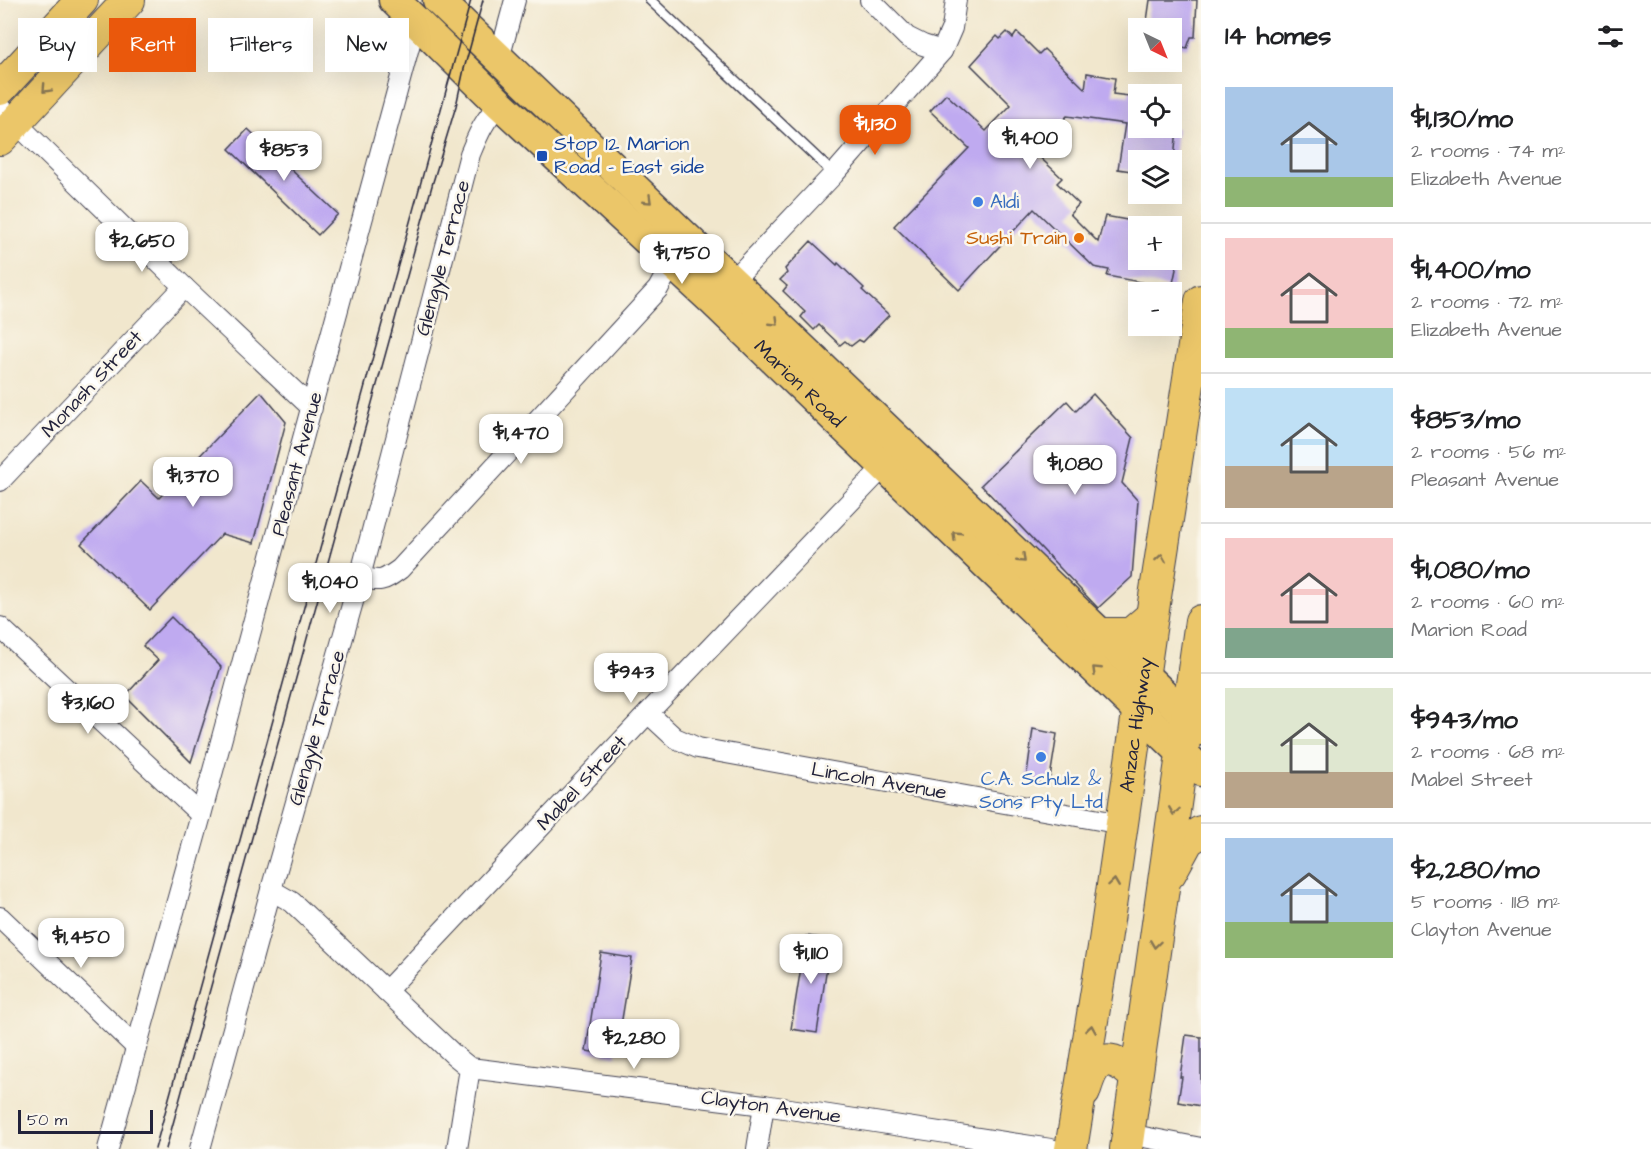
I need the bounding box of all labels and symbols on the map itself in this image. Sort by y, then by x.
north arrow [1128,18,1182,72]
one-way arrow [43,82,54,93]
pin: $1,130 [826,105,924,156]
pin: $1,400 [981,119,1079,170]
place label: Stop 12 Marion Road - East side [554,130,705,181]
pin: $853 [248,131,320,182]
marker: Stop 12 Marion Road - East side [535,149,549,163]
street label: Glengyle Terrace [409,177,478,339]
place label: Aldi [990,188,1019,216]
one-way arrow [642,193,652,204]
marker: Aldi [971,195,985,209]
pin: $2,650 [93,222,191,273]
place label: Sushi Train [966,224,1067,252]
marker: Sushi Train [1072,231,1086,245]
pin: $1,750 [633,234,731,285]
one-way arrow [768,314,779,325]
street label: Monash Street [35,324,149,444]
street label: Marion Road [747,333,850,434]
street label: Pleasant Avenue [264,389,330,539]
pin: $1,470 [472,414,570,465]
pin: $1,080 [1026,445,1124,496]
pin: $1,370 [144,457,242,508]
one-way arrow [952,531,962,542]
one-way arrow [1015,551,1026,562]
one-way arrow [1154,553,1167,563]
pin: $1,040 [281,563,379,614]
street label: Glengyle Terrace [281,647,354,809]
pin: $943 [595,653,667,704]
street label: Anzac Highway [1113,656,1161,794]
one-way arrow [1093,667,1104,678]
pin: $3,160 [39,684,137,735]
street label: Mabel Street [530,729,634,837]
marker: C.A. Schulz & Sons Pty Ltd [1034,750,1048,764]
street label: Lincoln Avenue [809,755,949,807]
place label: C.A. Schulz & Sons Pty Ltd [979,765,1103,817]
one-way arrow [1168,807,1180,816]
one-way arrow [1107,878,1119,887]
pin: $1,450 [32,918,130,969]
pin: $1,110 [762,934,860,985]
one-way arrow [1149,940,1161,949]
pin: $2,280 [585,1019,683,1070]
one-way arrow [1085,1025,1097,1034]
street label: Clayton Avenue [699,1083,843,1132]
scale bar [18,1107,153,1134]

